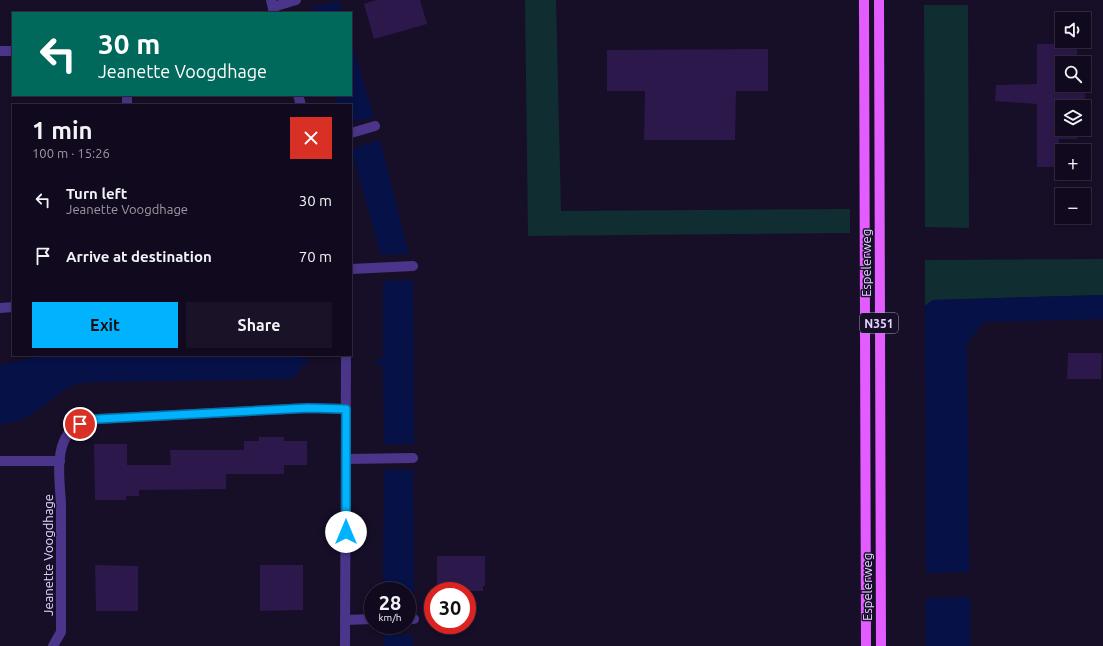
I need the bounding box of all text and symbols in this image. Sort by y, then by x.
map controls [1055,12,1091,224]
button: sound [1055,12,1091,48]
icon: left [32,28,84,80]
text: 30 m [98,28,160,59]
button: search [1055,56,1091,92]
text: Jeanette Voogdhage [98,61,267,81]
button: layers [1055,100,1091,136]
text: 1 min [32,117,93,144]
button: close [290,117,332,159]
button: + [1055,144,1091,180]
text: 100 m · 15:26 [32,146,110,160]
text: Turn left [66,185,127,202]
button: − [1055,188,1091,224]
icon: left [32,189,54,211]
text: 30 m [299,192,332,209]
text: Jeanette Voogdhage [66,202,188,216]
street label: Espelerweg [859,229,873,297]
icon: arrive [32,245,54,267]
text: Arrive at destination [66,248,212,265]
text: 70 m [299,248,332,265]
button: Exit [32,302,178,348]
button: Share [186,302,332,348]
road number: N351 [860,313,898,333]
pin [63,407,97,441]
icon: arrive [69,413,91,435]
street label: Jeanette Voogdhage [41,494,55,616]
position arrow [325,511,367,553]
street label: Espelerweg [860,553,874,621]
speed limit sign: 30 [424,582,476,634]
text: 28 [379,591,401,614]
text: km/h [378,612,402,623]

